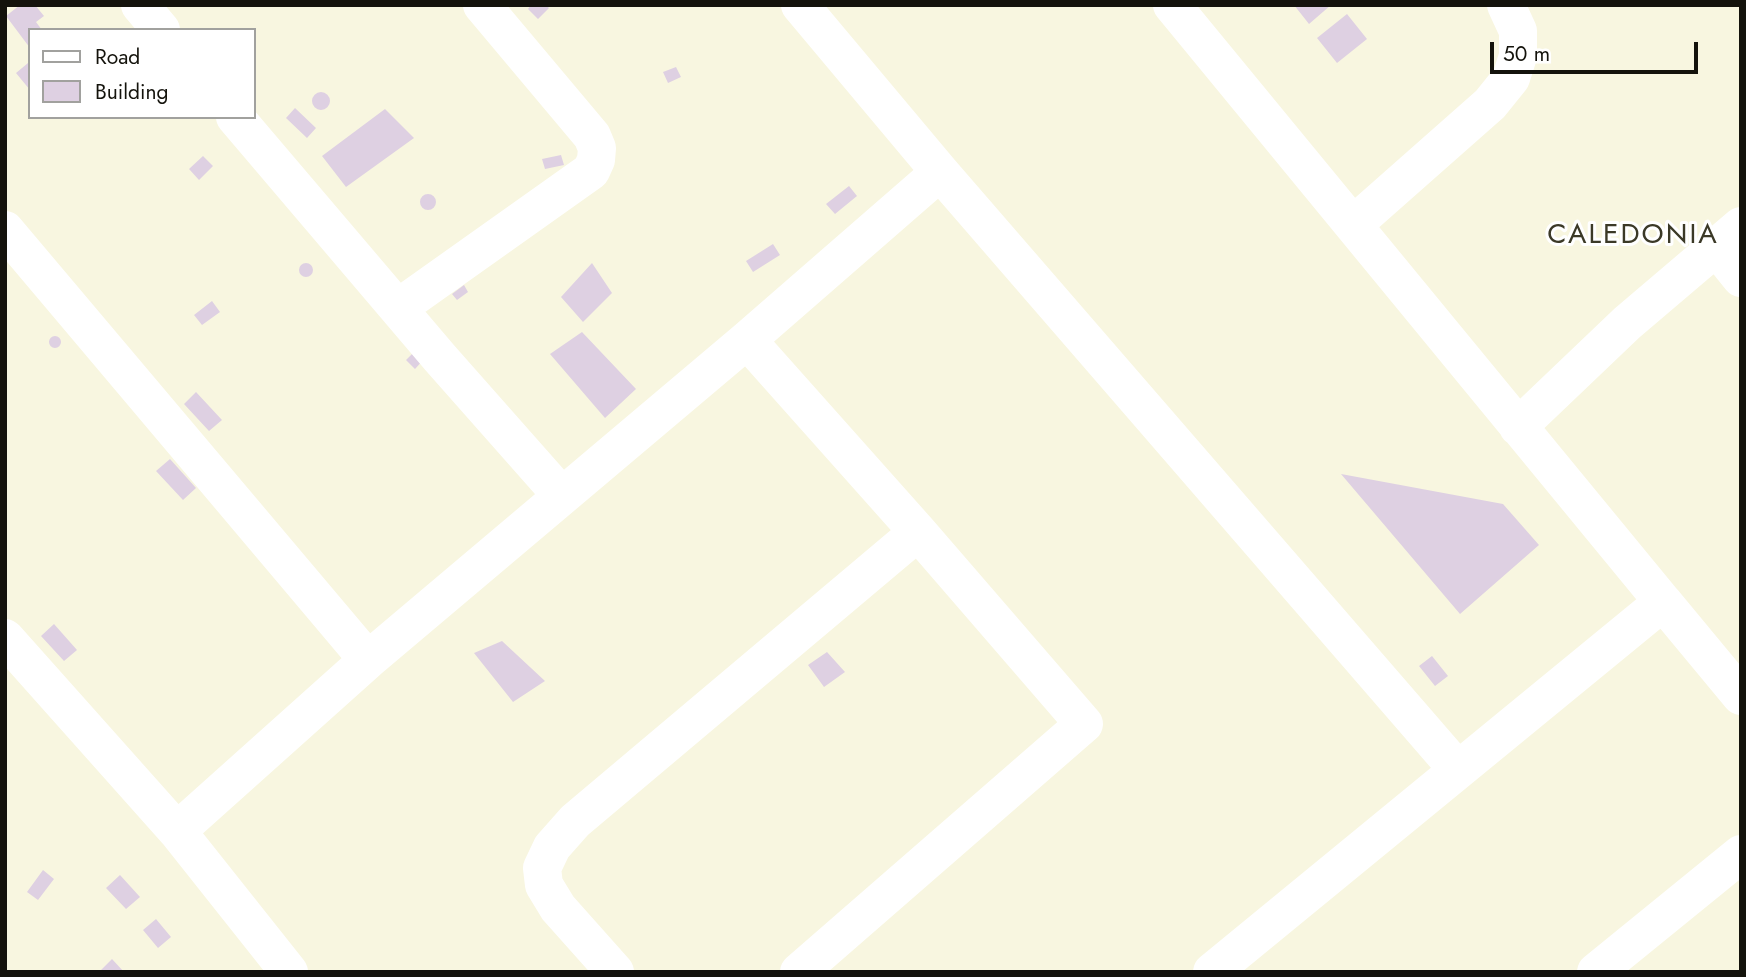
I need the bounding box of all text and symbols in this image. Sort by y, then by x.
legend [28,28,256,119]
scale bar [1494,28,1702,72]
text: 50 m [1503,39,1550,69]
text: Road [95,42,140,72]
text: Building [95,77,168,107]
district label: CALEDONIA [1548,219,1718,253]

